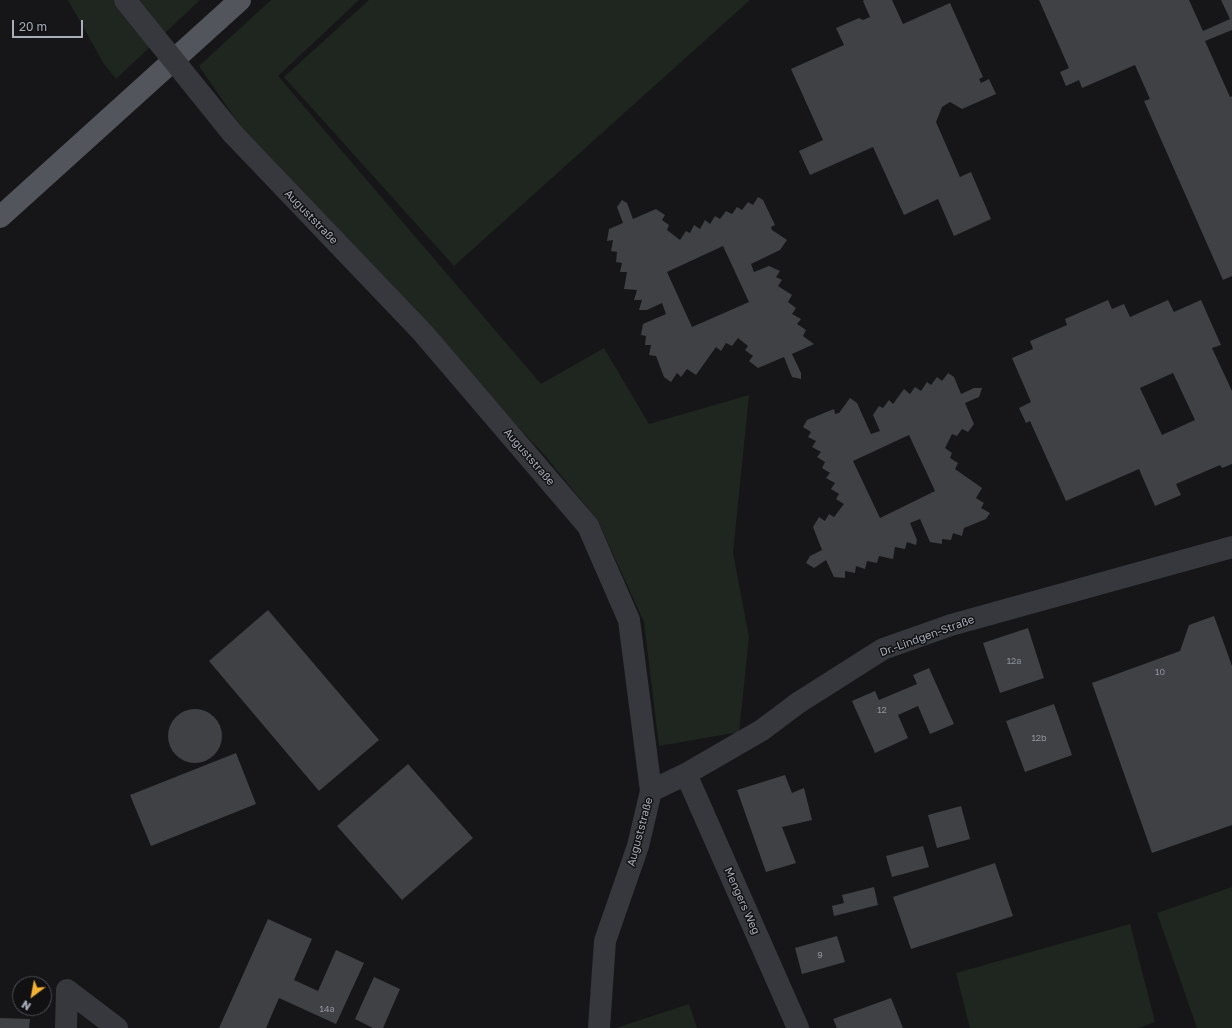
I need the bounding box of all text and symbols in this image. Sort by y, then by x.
scale bar [14,12,85,38]
text: 20 m [19,19,47,34]
street label: Auguststraße [282,187,340,247]
street label: Auguststraße [501,426,557,488]
street label: Dr.-Lindgen-Straße [878,613,976,659]
house number: 12a [1007,656,1021,666]
house number: 10 [1155,667,1165,677]
house number: 12 [877,705,887,715]
house number: 12b [1031,733,1047,743]
street label: Auguststraße [624,796,656,868]
street label: Mengers Weg [721,865,763,937]
house number: 9 [817,950,823,960]
north arrow [12,976,52,1016]
text: N [19,998,33,1013]
house number: 14a [320,1004,334,1014]

